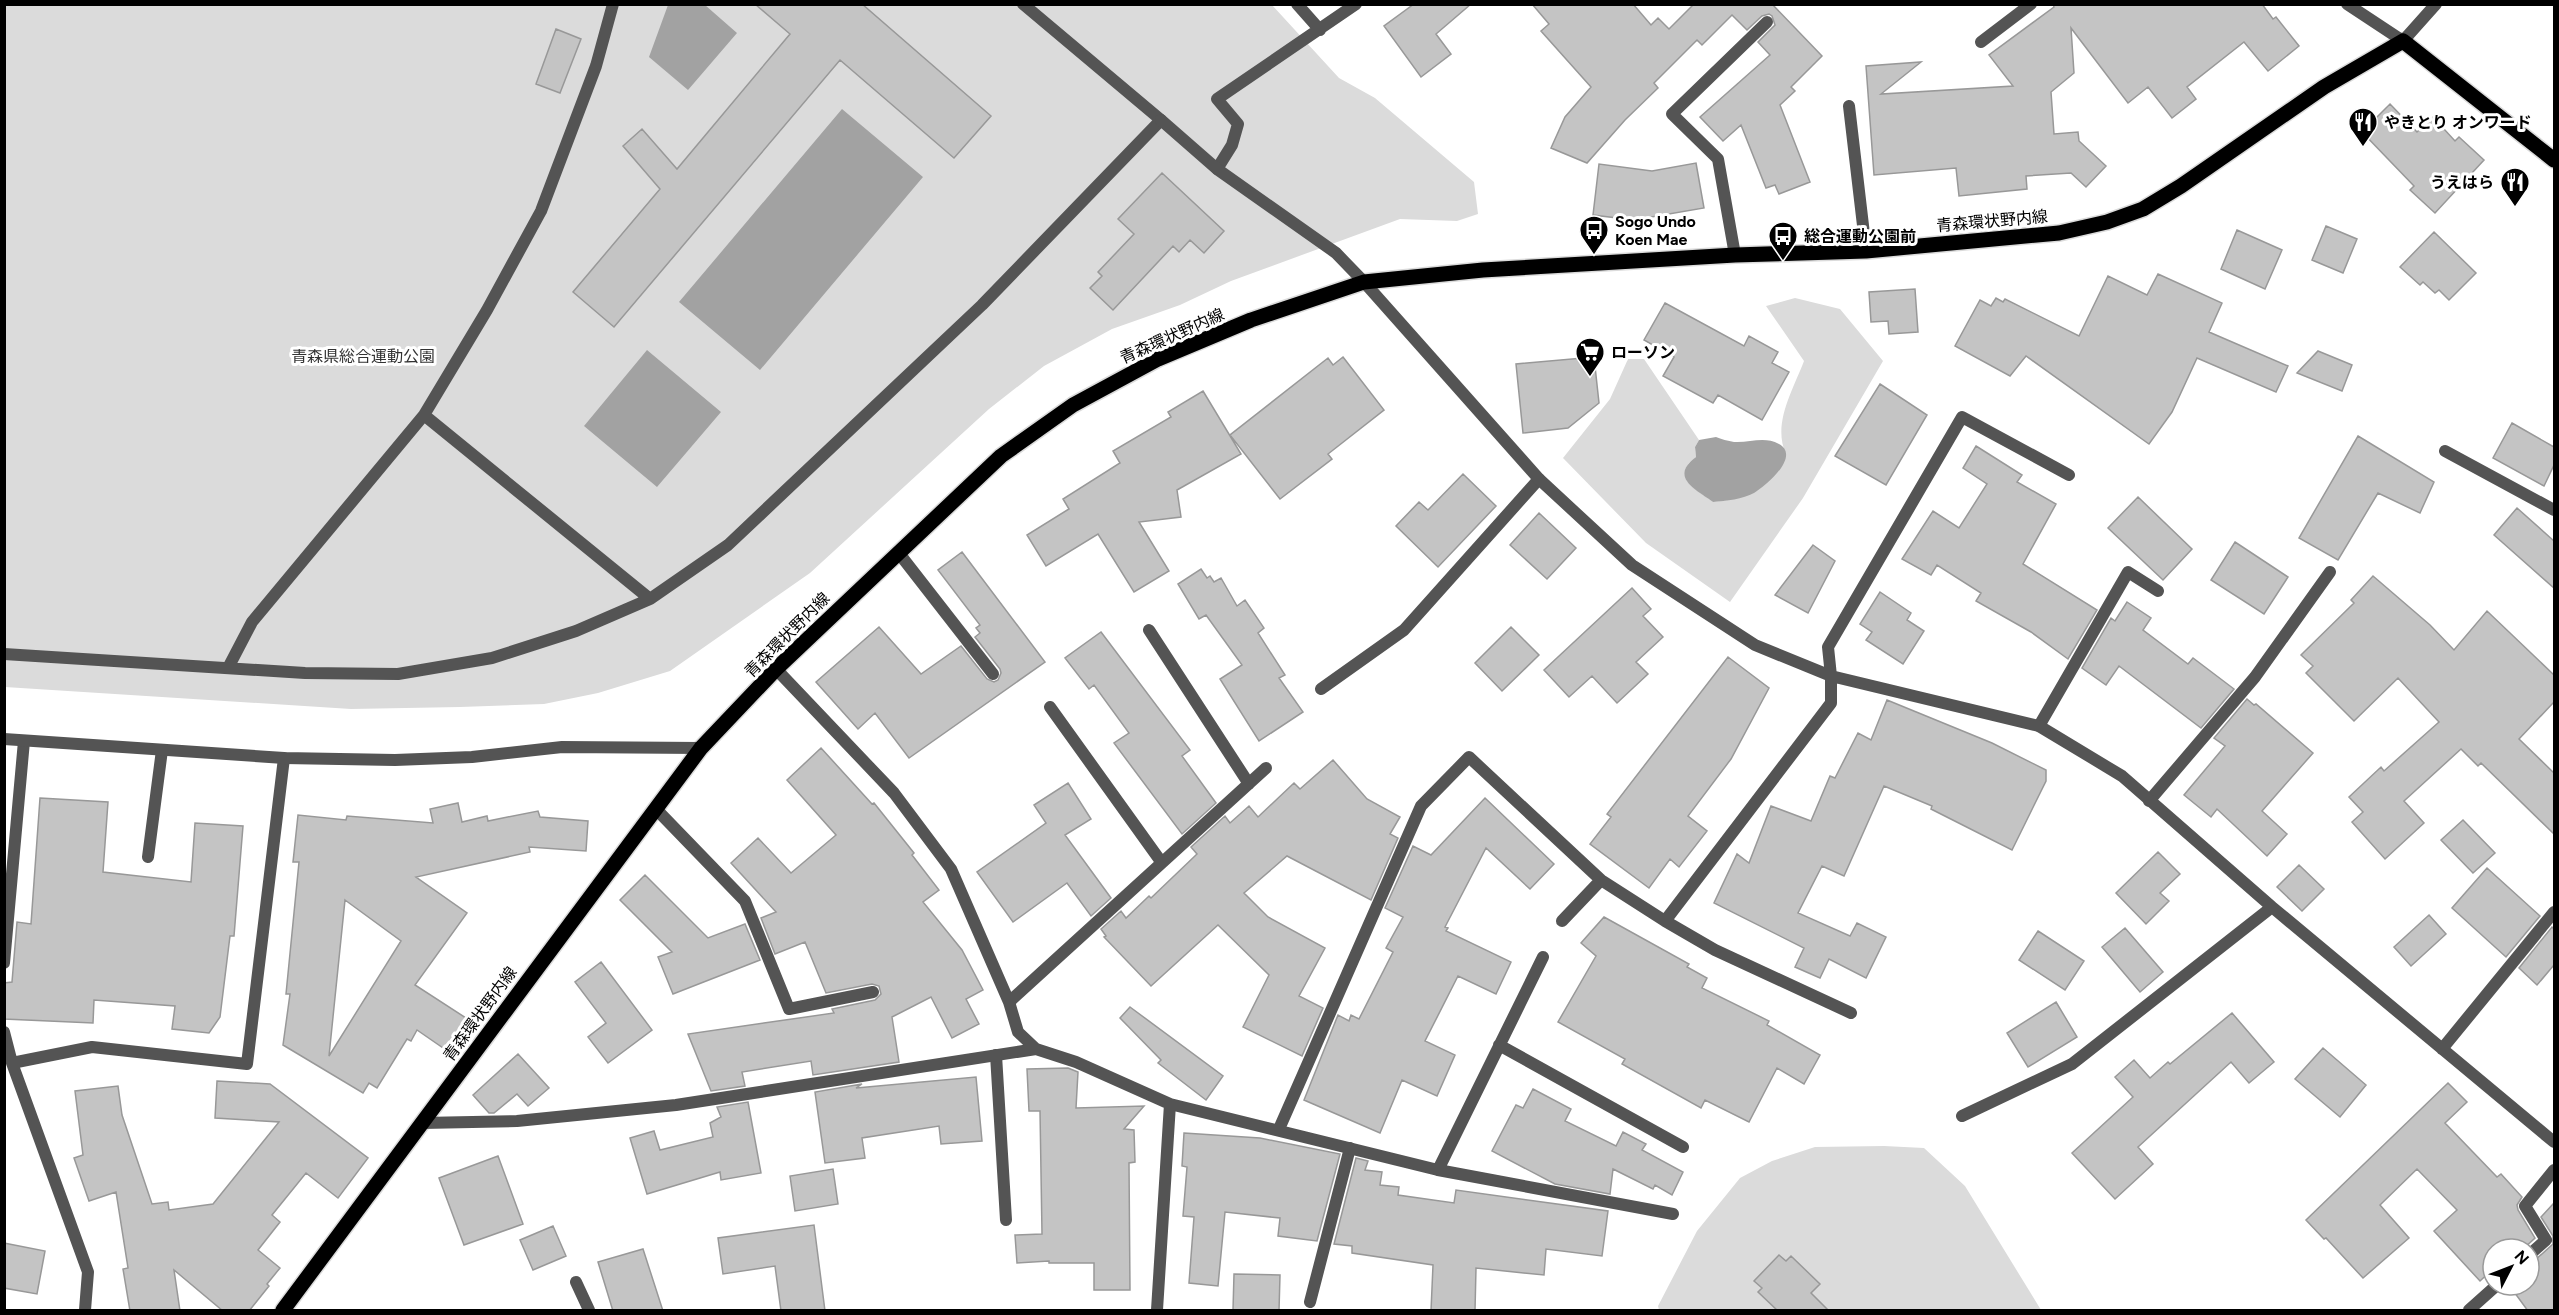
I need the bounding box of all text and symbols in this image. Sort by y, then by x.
restaurant icon: やきとり オンワード [2347,106,2379,148]
place label: やきとり オンワード [2384,113,2532,132]
restaurant icon: うえはら [2499,166,2531,208]
place label: うえはら [2430,173,2494,192]
street label: 青森環状野内線 [1935,207,2049,235]
place label: Sogo Undo Koen Mae [1615,212,1696,249]
bus stop icon: Sogo Undo Koen Mae [1578,214,1610,256]
bus stop icon: 総合運動公園前 [1767,220,1799,262]
place label: 総合運動公園前 [1804,227,1916,246]
street label: 青森環状野内線 [1117,305,1227,367]
supermarket icon: ローソン [1574,336,1606,378]
place label: ローソン [1611,343,1675,362]
park label: 青森県総合運動公園 [291,347,435,366]
street label: 青森環状野内線 [741,589,833,681]
street label: 青森環状野内線 [439,963,521,1065]
north arrow [2481,1237,2541,1297]
text: N [2511,1246,2533,1268]

